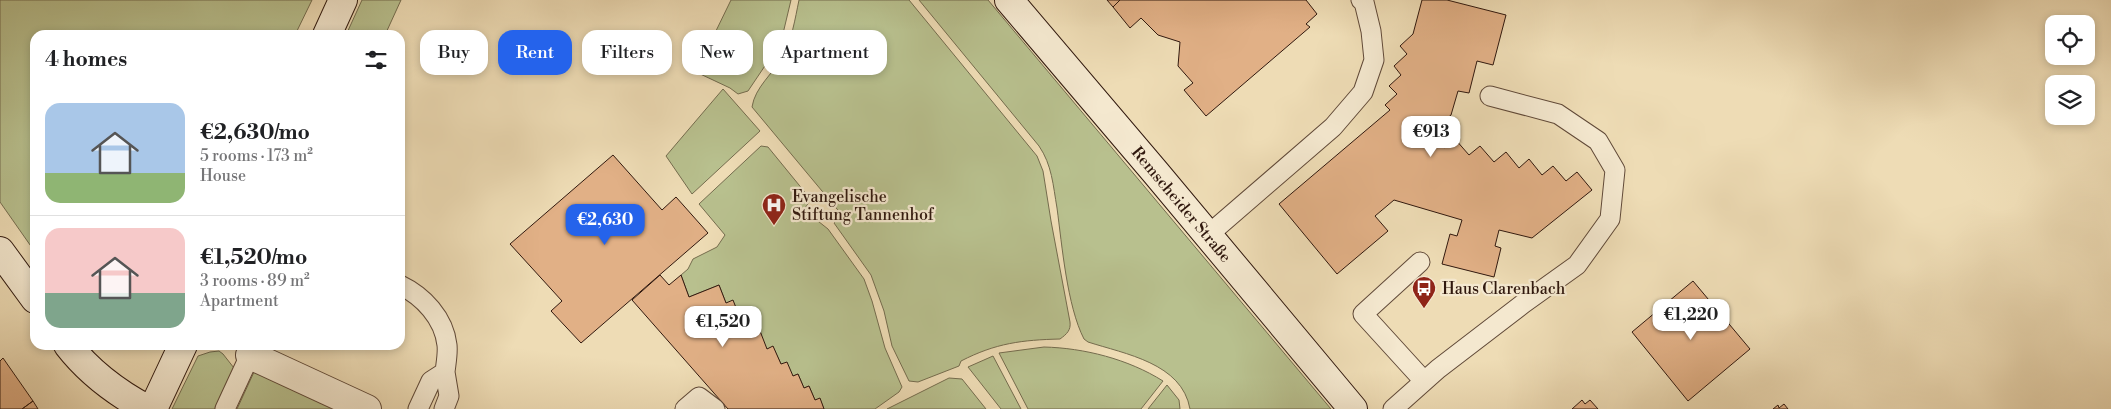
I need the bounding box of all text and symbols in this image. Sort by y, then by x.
map controls [2045,15,2095,125]
button: locate [2045,15,2095,65]
chip: Buy [420,30,488,75]
chip: Rent [498,30,572,75]
chip: Filters [582,30,672,75]
chip: New [682,30,753,75]
chip: Apartment [763,30,887,75]
icon: filters [362,46,390,74]
text: 4 homes [45,47,127,73]
button: layers [2045,75,2095,125]
pin: €913 [1401,116,1461,158]
text: €2,630/mo [200,120,310,146]
text: €913 [1412,122,1450,142]
icon: home [85,123,145,183]
street label: Remscheider Straße [1127,143,1236,267]
text: 5 rooms · 173 m² [200,146,313,166]
text: House [200,166,246,186]
place label: Evangelische Stiftung Tannenhof [792,187,935,225]
hospital icon: Evangelische Stiftung Tannenhof [761,192,787,226]
pin: €2,630 [564,204,646,246]
text: €2,630 [577,210,633,230]
text: €1,520/mo [200,245,307,271]
icon: home [85,248,145,308]
text: 3 rooms · 89 m² [200,271,310,291]
bus stop icon: Haus Clarenbach [1411,275,1437,309]
place label: Haus Clarenbach [1442,279,1566,299]
text: Apartment [200,291,279,311]
pin: €1,220 [1650,298,1732,341]
text: €1,220 [1664,305,1718,325]
pin: €1,520 [682,306,764,348]
text: €1,520 [696,312,750,332]

